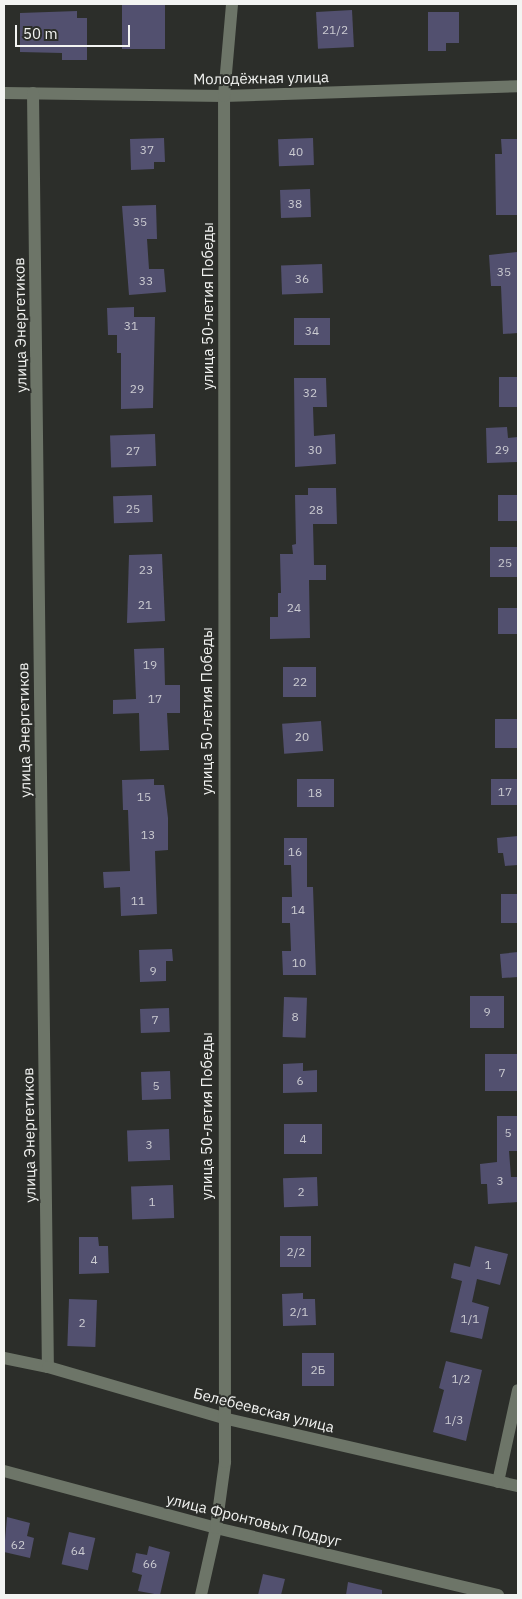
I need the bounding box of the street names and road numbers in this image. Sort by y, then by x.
street label: Молодёжная улица [193,68,329,88]
street label: улица 50-летия Победы [199,222,217,390]
street label: улица Энергетиков [10,257,30,393]
street label: улица 50-летия Победы [198,627,216,795]
street label: улица Энергетиков [14,662,34,798]
street label: улица 50-летия Победы [198,1032,216,1200]
street label: улица Энергетиков [19,1067,39,1203]
street label: Белебеевская улица [192,1384,336,1436]
street label: улица Фронтовых Подруг [165,1490,343,1550]

